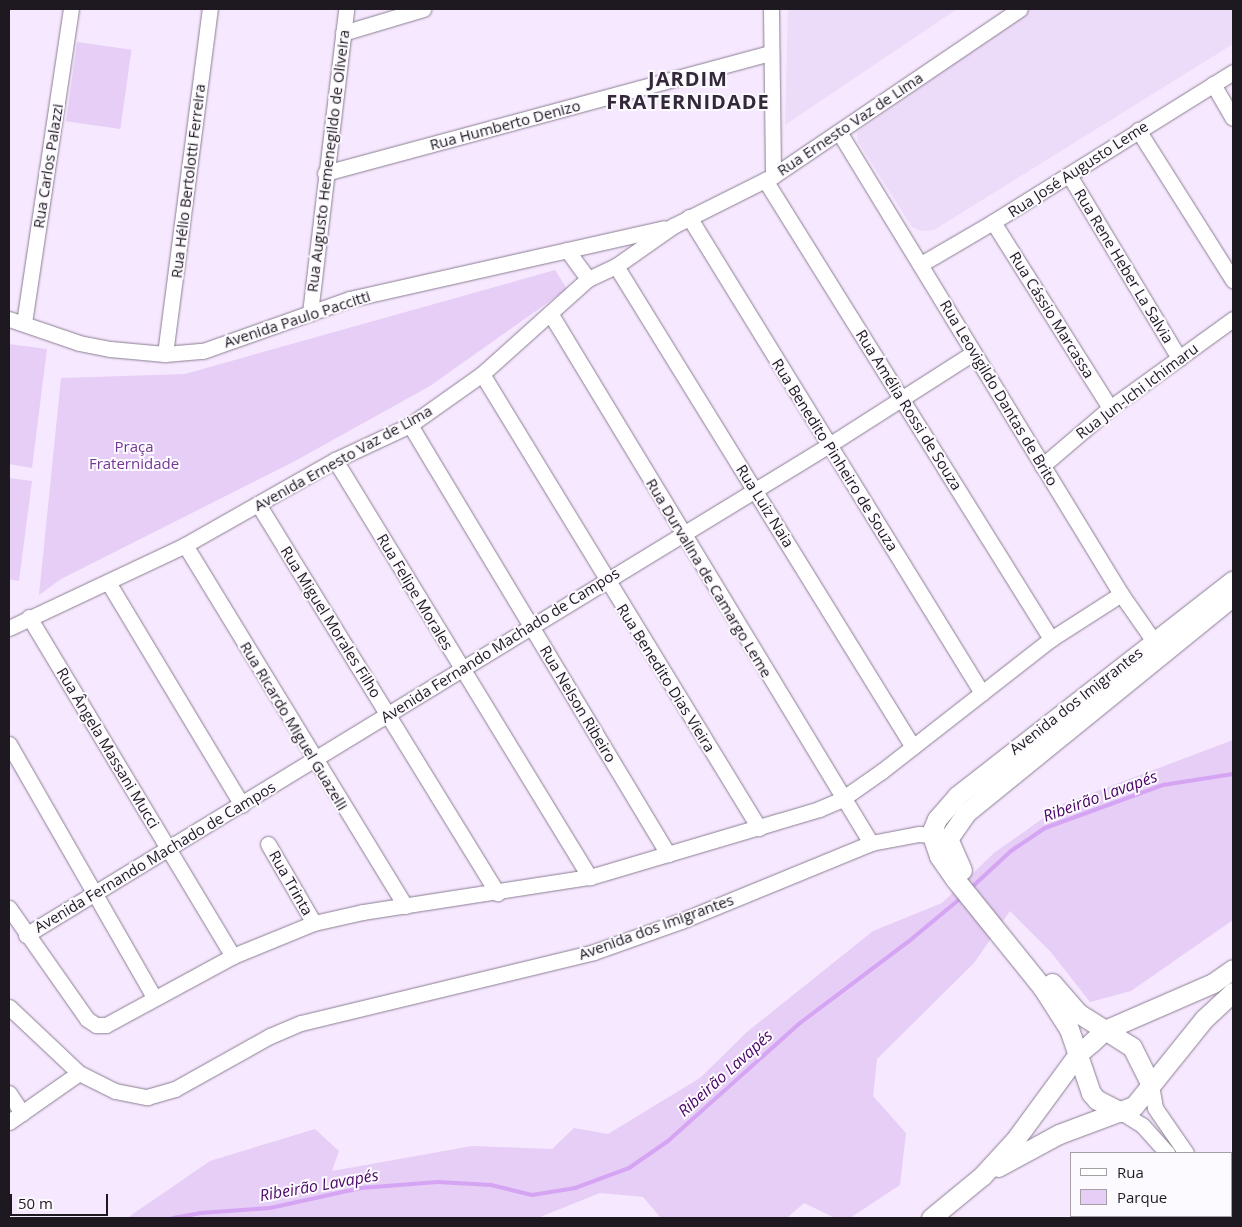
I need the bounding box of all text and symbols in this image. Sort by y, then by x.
street label: Rua Augusto Hemenegildo de Oliveira [303,29,353,293]
district label: JARDIM FRATERNIDADE [605,67,771,114]
street label: Rua Ernesto Vaz de Lima [774,69,926,179]
street label: Rua Hélio Bertolotti Ferreira [167,83,209,279]
street label: Rua Humberto Denizo [428,96,582,154]
street label: Rua Carlos Palazzi [29,102,67,230]
street label: Rua José Augusto Leme [1005,117,1151,221]
street label: Rua Rene Heber La Salvia [1071,185,1177,347]
street label: Rua Cássio Marcassa [1006,248,1098,382]
street label: Avenida Paulo Paccitti [221,287,373,351]
street label: Rua Leovigildo Dantas de Brito [936,297,1062,489]
street label: Rua Amélia Rossi de Souza [852,326,966,494]
street label: Rua Jun-Ichi Ichimaru [1072,339,1202,443]
street label: Rua Benedito Pinheiro de Souza [768,355,902,555]
street label: Avenida Ernesto Vaz de Lima [251,401,435,515]
park label: Praça Fraternidade [89,437,179,472]
street label: Rua Luiz Naia [732,461,798,551]
street label: Rua Durvalina de Camargo Leme [642,475,776,681]
street label: Rua Felipe Morales [373,531,457,653]
street label: Rua Miguel Morales Filho [277,543,385,701]
street label: Avenida Fernando Machado de Campos [377,564,623,726]
street label: Rua Benedito Dias Vieira [613,601,719,755]
street label: Rua Ricardo Miguel Guazelli [236,638,352,814]
street label: Rua Nelson Ribeiro [536,642,620,766]
street label: Avenida dos Imigrantes [1006,644,1146,758]
street label: Rua Ângela Massani Mucci [53,664,163,832]
water label: Ribeirão Lavapés [1040,766,1160,826]
street label: Avenida Fernando Machado de Campos [31,778,279,936]
street label: Rua Trinta [265,847,317,919]
street label: Avenida dos Imigrantes [576,891,736,963]
water label: Ribeirão Lavapés [674,1026,776,1120]
legend [1070,1152,1232,1217]
text: Rua [1117,1162,1144,1182]
water label: Ribeirão Lavapés [258,1165,380,1205]
scale bar [12,1184,110,1216]
text: Parque [1117,1187,1167,1207]
text: 50 m [18,1193,53,1213]

